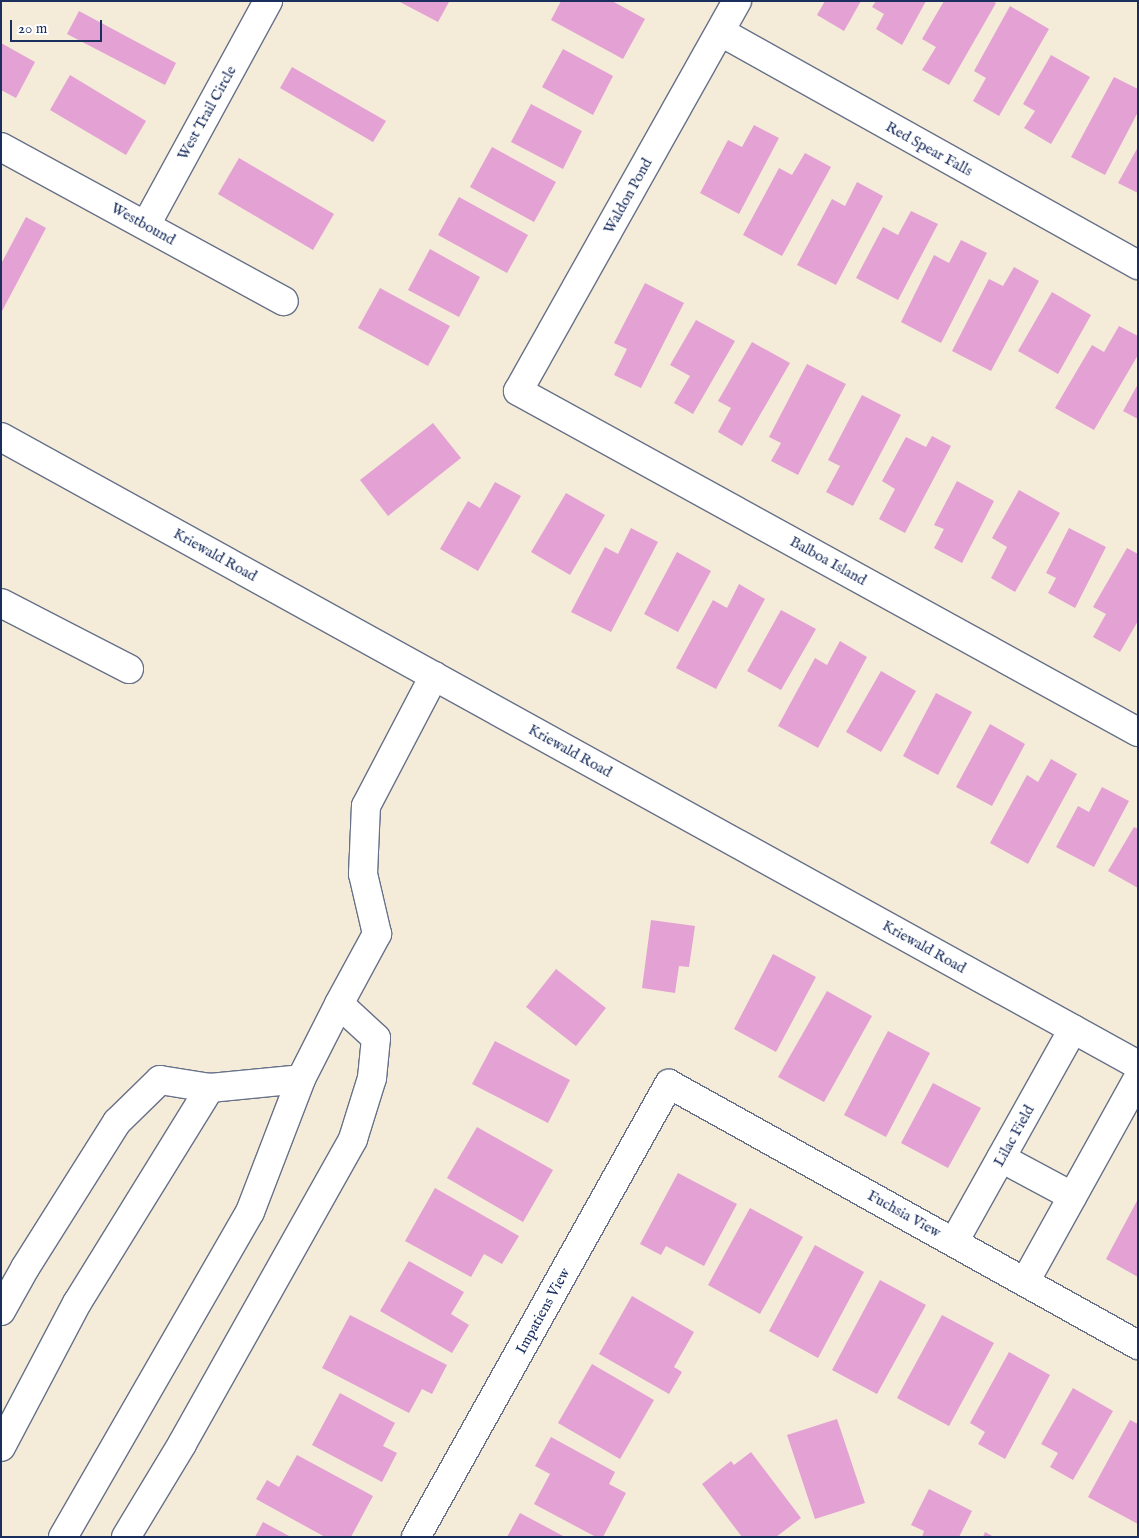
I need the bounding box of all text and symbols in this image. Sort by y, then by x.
scale bar [12,10,105,42]
text: 20 m [18,19,47,38]
street label: West Trail Circle [174,63,240,163]
street label: Red Spear Falls [882,118,976,180]
street label: Waldon Pond [600,155,656,237]
street label: Westbound [108,199,178,249]
street label: Kriewald Road [170,525,260,585]
street label: Balboa Island [787,533,869,589]
street label: Kriewald Road [525,721,615,781]
street label: Kriewald Road [879,917,969,977]
street label: Lilac Field [990,1102,1038,1170]
street label: Fuchsia View [864,1186,944,1242]
street label: Impatiens View [512,1265,574,1357]

